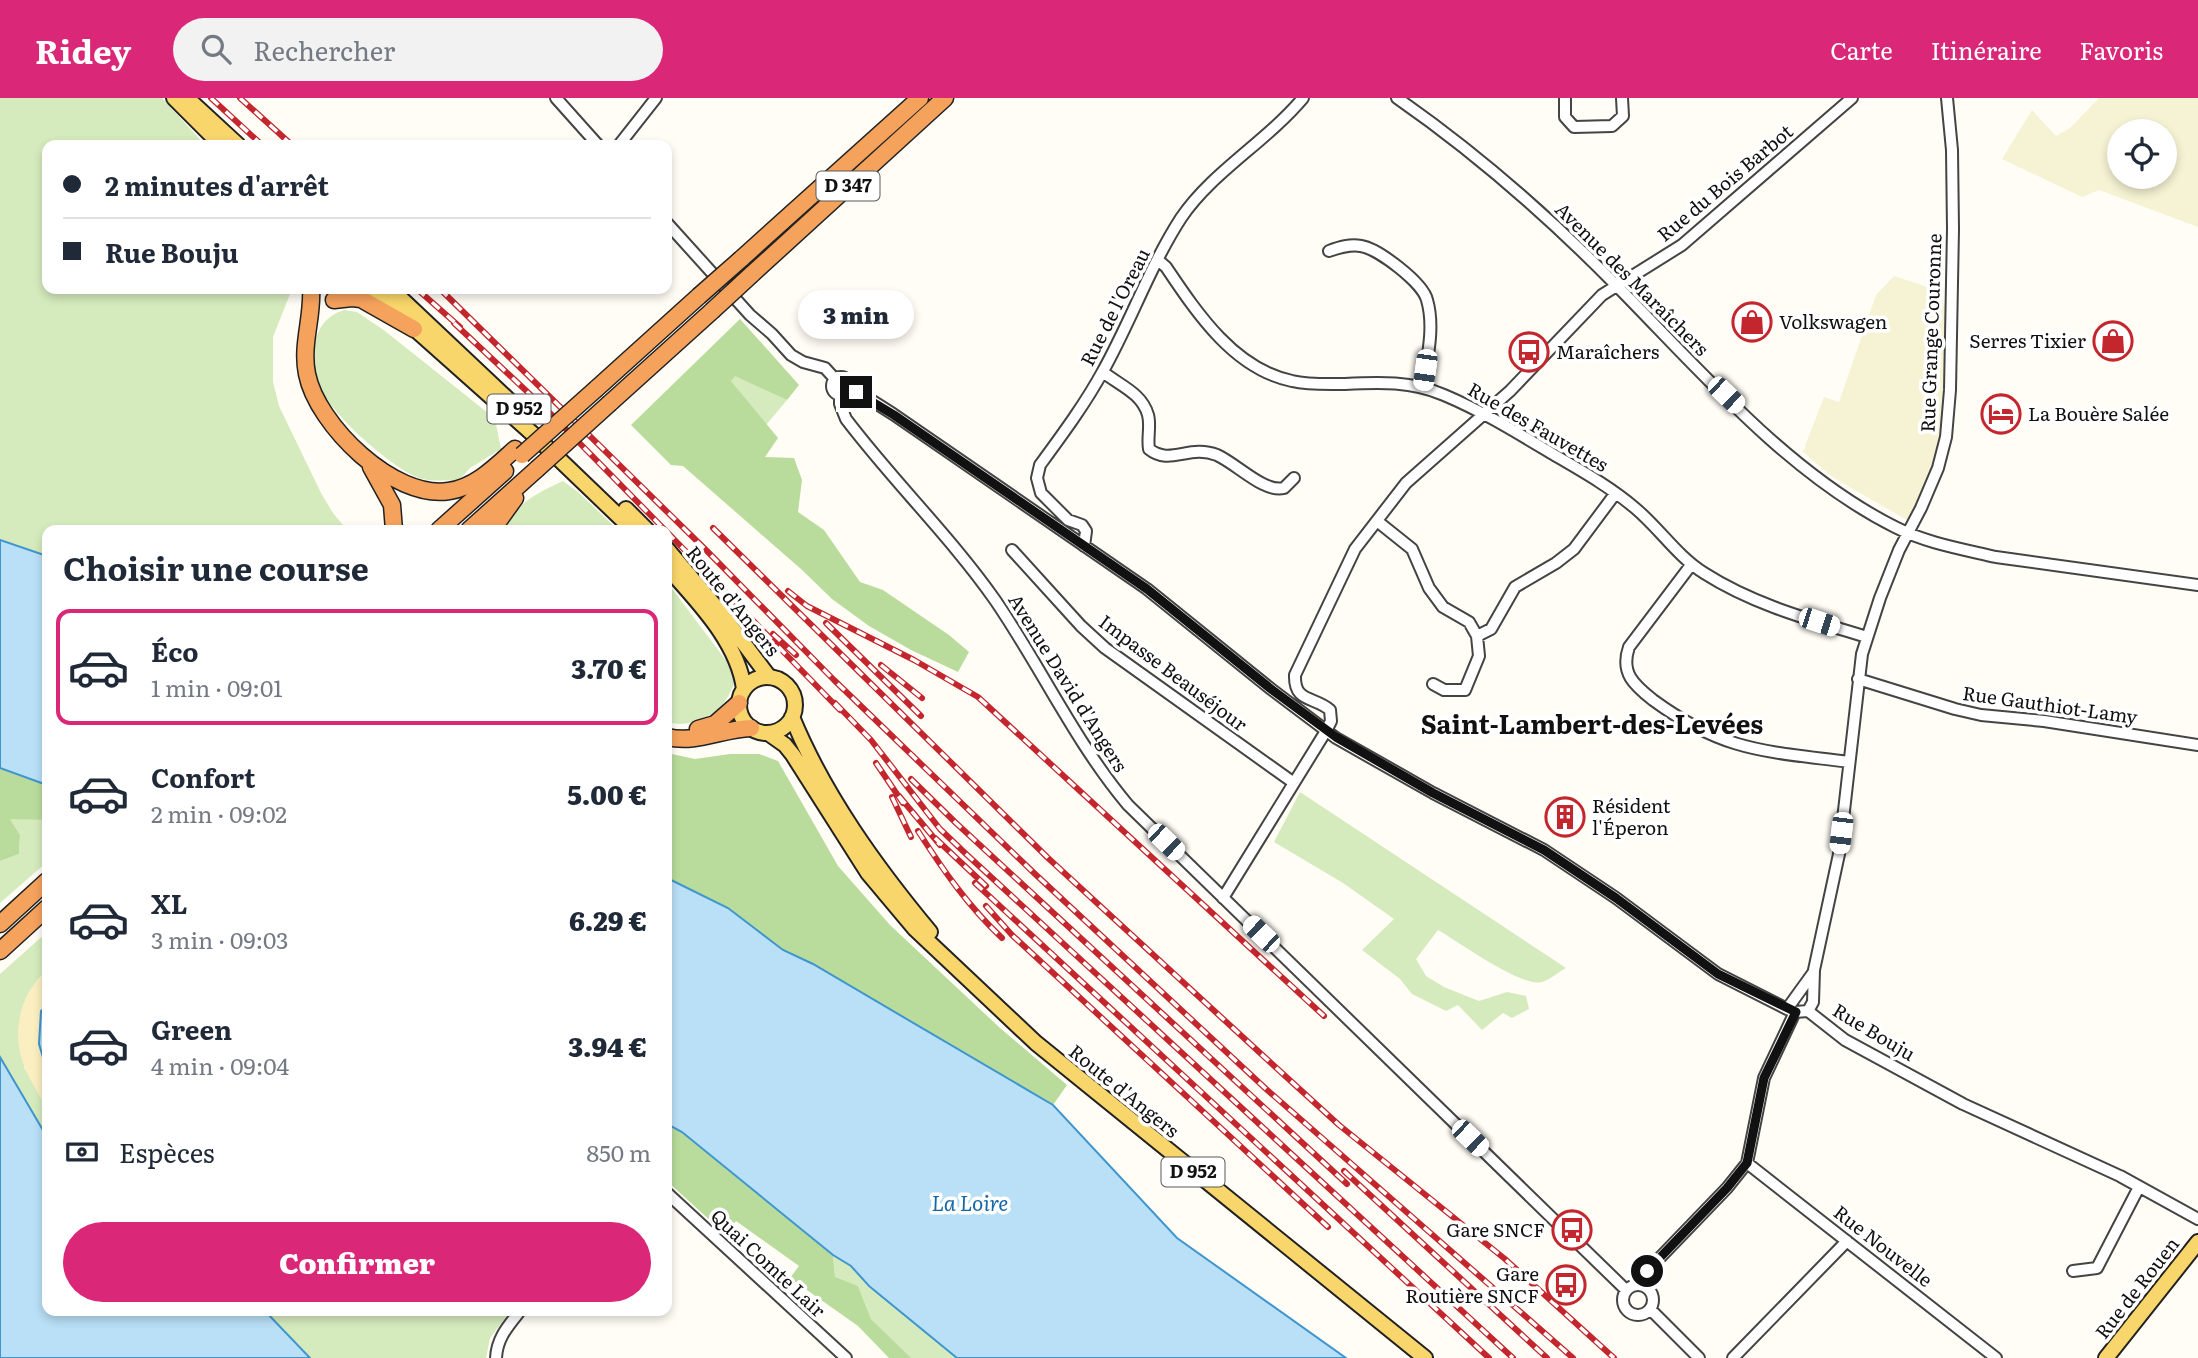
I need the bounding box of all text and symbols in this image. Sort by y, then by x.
search box [173,18,663,81]
text: Ridey [35,25,131,74]
icon: search [197,30,235,68]
text: Rechercher [253,30,395,69]
text: Carte [1830,32,1893,67]
text: Itinéraire [1931,32,2042,67]
text: Favoris [2080,32,2163,67]
street label: Rue du Bois Barbot [1650,117,1799,247]
map controls [2107,119,2177,189]
button: locate [2107,119,2177,189]
text: 2 minutes d'arrêt [105,165,329,204]
road number: D 347 [816,172,880,200]
street label: Avenue des Maraîchers [1551,198,1713,360]
text: Rue Bouju [105,232,239,271]
street label: Rue Grange Couronne [1913,233,1947,433]
street label: Rue de l'Oreau [1072,243,1156,370]
callout: 3 min [798,290,914,340]
text: 3 min [823,297,889,331]
shop icon: Volkswagen [1731,301,1773,343]
place label: Volkswagen [1779,307,1887,335]
shop icon: Serres Tixier [2092,320,2134,362]
place label: Serres Tixier [1969,326,2086,354]
bus stop icon: Maraîchers [1508,331,1550,373]
place label: Maraîchers [1556,341,1659,363]
car [1412,348,1439,392]
car [1704,373,1749,417]
street label: Rue des Fauvettes [1463,375,1614,478]
route end [840,376,872,408]
hotel icon: La Bouère Salée [1980,393,2022,435]
road number: D 952 [488,394,550,424]
place label: La Bouère Salée [2028,399,2169,427]
street label: Route d'Angers [680,539,787,662]
text: Choisir une course [63,543,369,591]
street label: Avenue David d'Angers [1003,588,1135,777]
car [1796,606,1843,638]
street label: Impasse Beauséjour [1094,607,1254,737]
text: Éco [151,631,199,670]
icon: car [67,636,130,699]
text: 3.70 € [571,648,647,687]
text: 1 min · 09:01 [151,670,283,704]
street label: Rue Gauthiot-Lamy [1961,678,2140,730]
district label: Saint-Lambert-des-Levées [1421,703,1763,742]
text: Confort [151,757,255,796]
icon: car [67,762,130,825]
text: 5.00 € [567,774,647,813]
place label: Résident l'Éperon [1592,791,1671,841]
text: 2 min · 09:02 [151,796,287,830]
building icon: Résident l'Éperon [1544,796,1586,838]
car [1829,811,1854,855]
car [1144,820,1189,864]
text: XL [151,883,188,922]
icon: car [67,888,130,951]
text: 6.29 € [569,900,647,939]
car [1239,912,1284,956]
text: 3 min · 09:03 [151,922,289,956]
street label: Rue Bouju [1828,995,1921,1067]
text: Green [151,1009,232,1048]
icon: car [67,1014,130,1077]
text: 3.94 € [568,1026,647,1065]
street label: Route d'Angers [1063,1037,1186,1144]
text: 4 min · 09:04 [151,1048,289,1082]
car [1448,1116,1493,1160]
text: Espèces [119,1132,215,1171]
icon: cash [63,1133,101,1171]
text: 850 m [586,1135,651,1169]
road number: D 952 [1162,1157,1224,1186]
water label: La Loire [932,1186,1008,1217]
street label: Rue Nouvelle [1828,1198,1939,1293]
street label: Quai Comte Lair [705,1202,832,1323]
bus stop icon: Gare SNCF [1551,1209,1593,1251]
place label: Gare SNCF [1446,1215,1545,1243]
button: Confirmer [63,1222,651,1302]
street label: Rue de Rouen [2088,1231,2185,1344]
route start [1631,1255,1663,1287]
place label: Gare Routière SNCF [1405,1259,1539,1309]
bus stop icon: Gare Routière SNCF [1545,1264,1587,1306]

